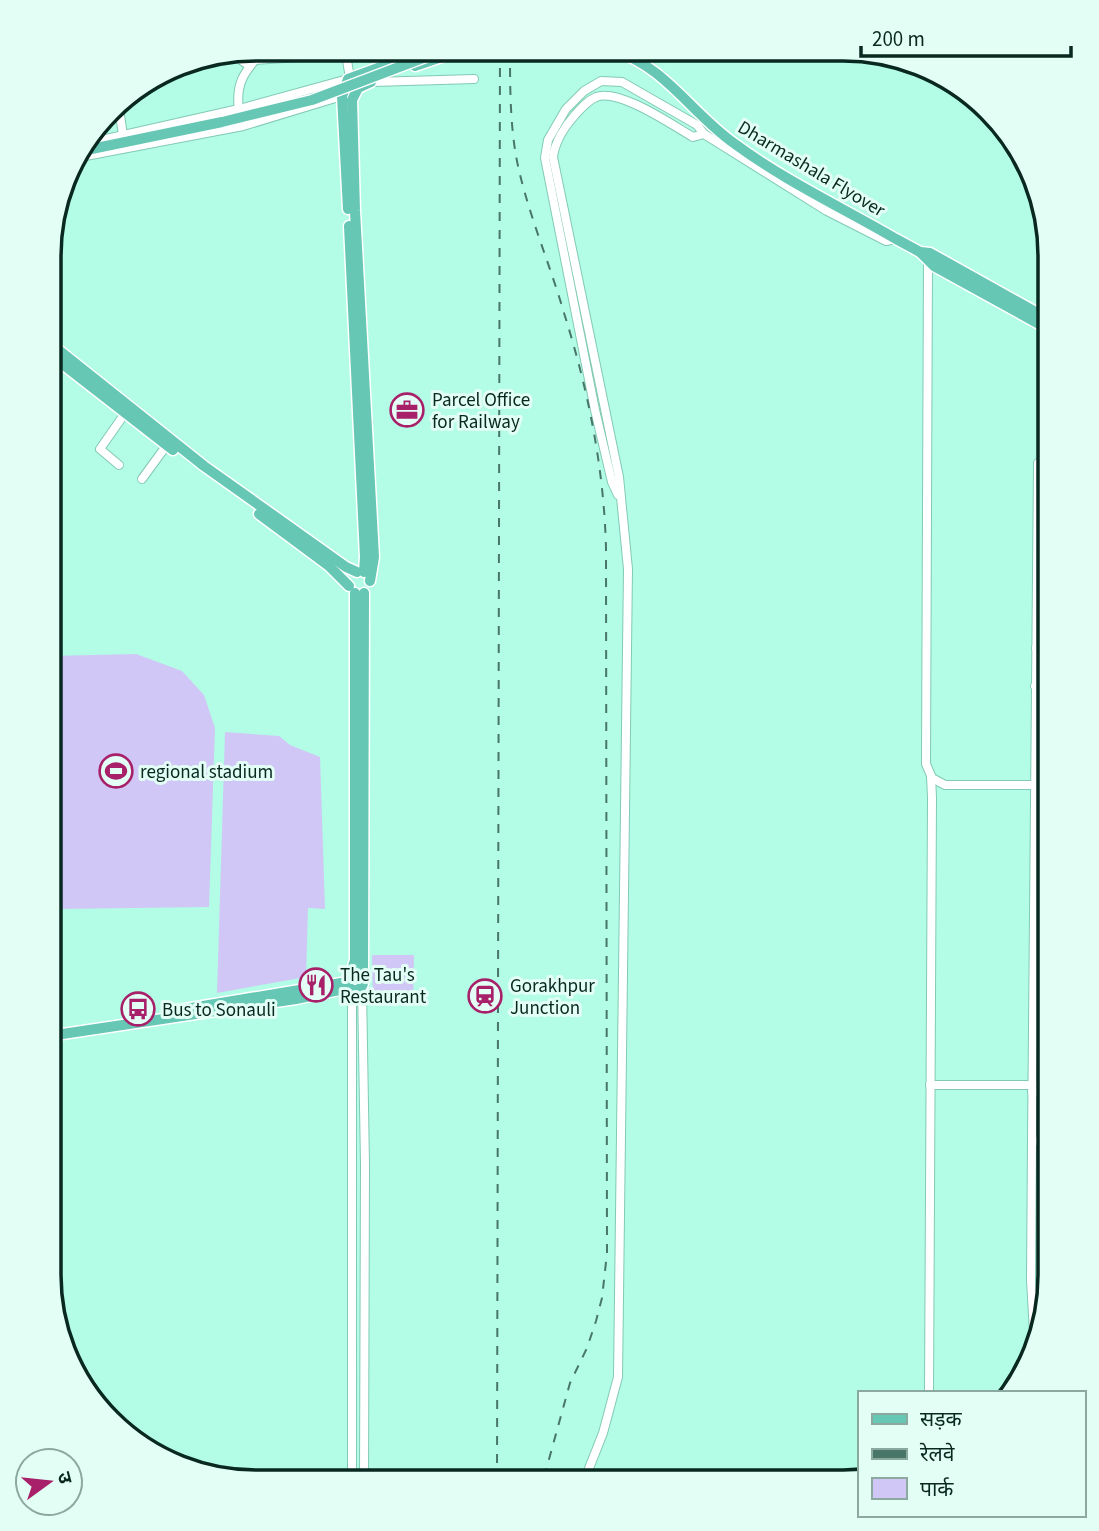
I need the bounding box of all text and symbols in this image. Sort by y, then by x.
scale bar [861,14,1071,58]
text: 200 m [872,24,925,54]
street label: Dharmashala Flyover [732,115,890,224]
place label: Parcel Office for Railway [432,387,530,436]
office icon: Parcel Office for Railway [388,391,426,429]
sports icon: regional stadium [97,752,135,790]
place label: regional stadium [140,759,273,786]
place label: The Tau's Restaurant [340,962,427,1011]
restaurant icon: The Tau's Restaurant [297,966,335,1004]
place label: Gorakhpur Junction [510,973,595,1022]
station icon: Gorakhpur Junction [466,977,504,1015]
bus stop icon: Bus to Sonauli [119,990,157,1028]
place label: Bus to Sonauli [162,997,276,1024]
legend [858,1391,1085,1517]
text: सड़क [920,1404,962,1434]
text: रेलवे [919,1439,955,1469]
north arrow [14,1447,84,1517]
text: उ [49,1469,79,1488]
text: पार्क [920,1474,954,1504]

